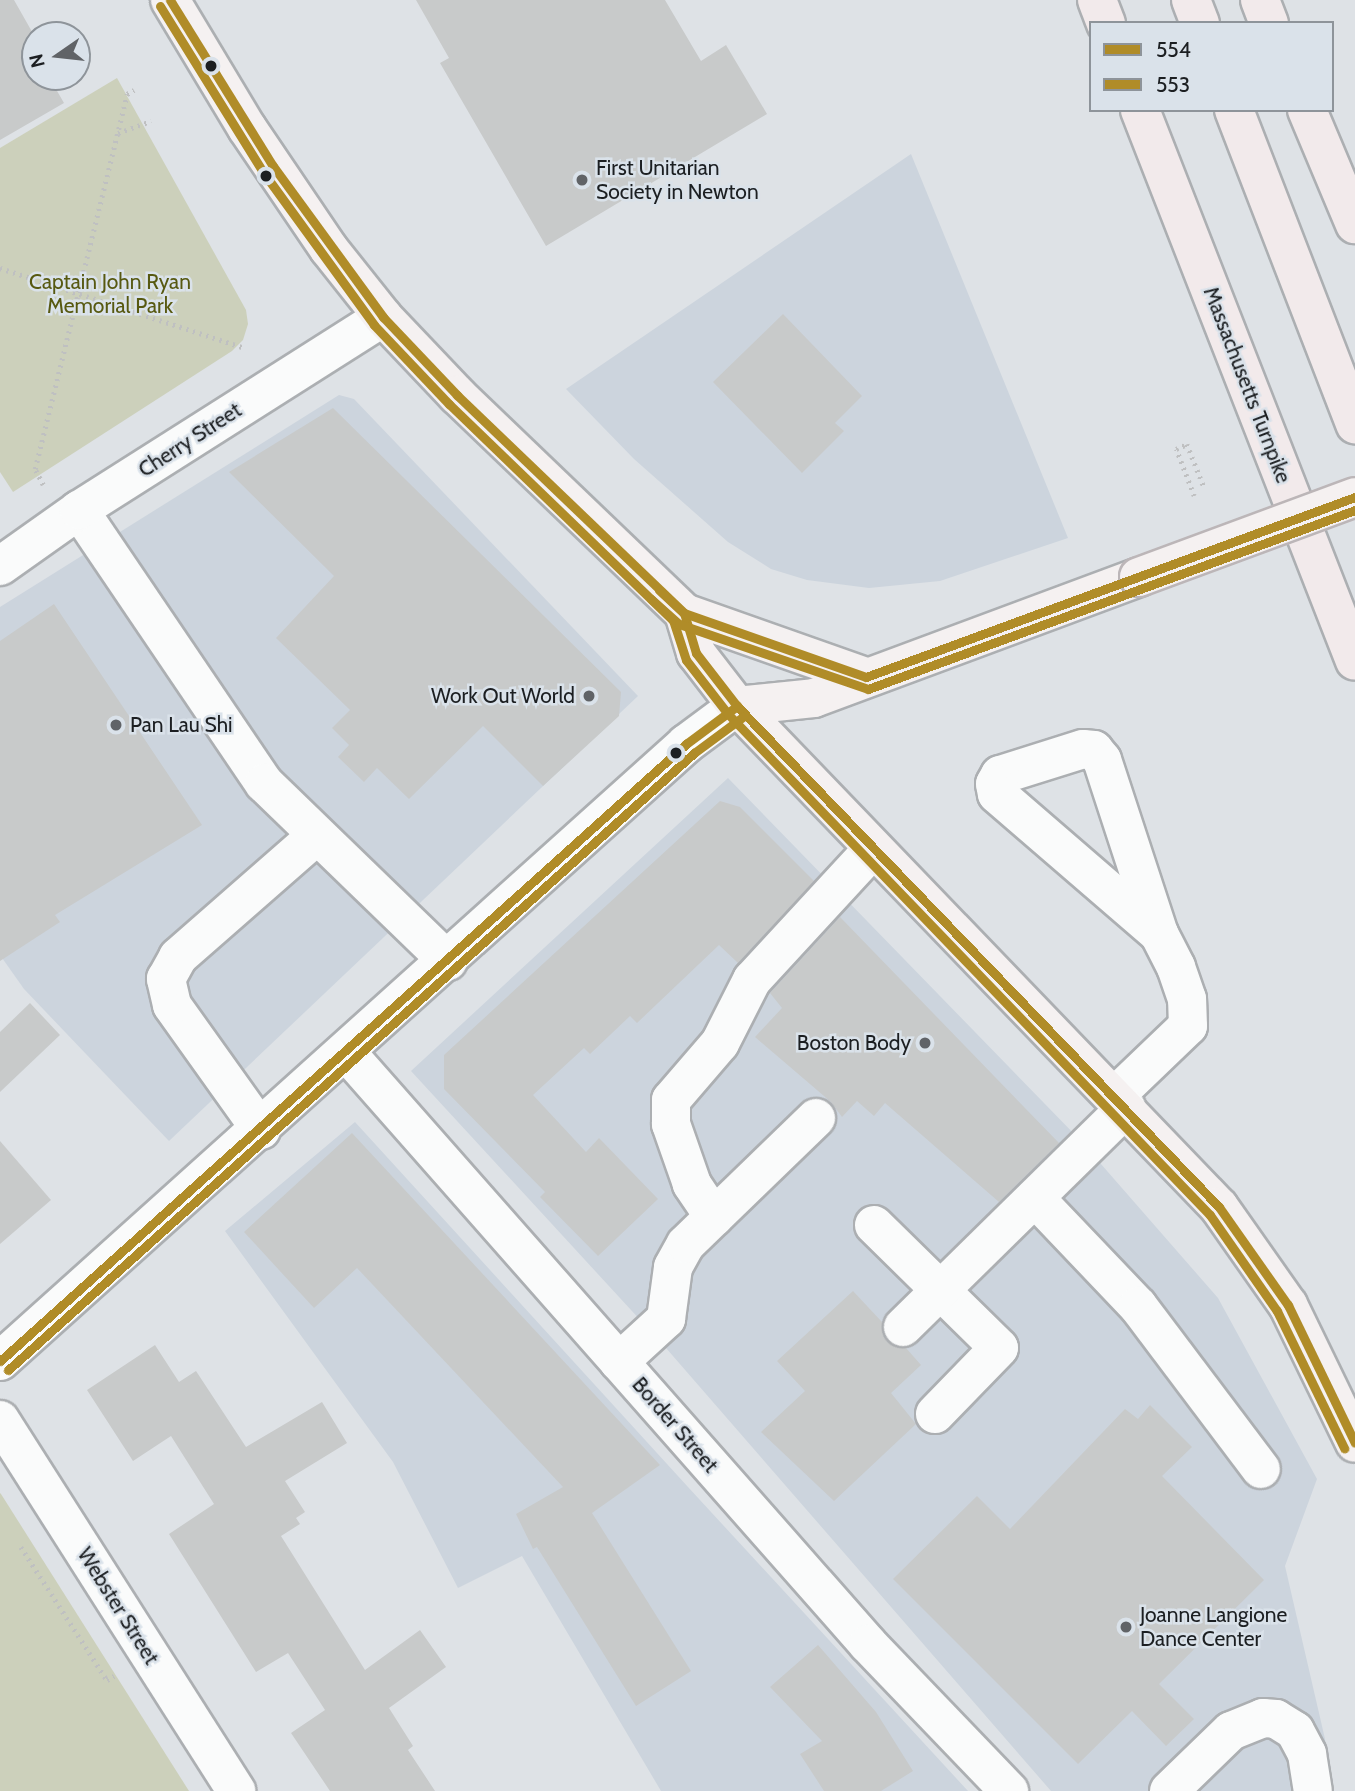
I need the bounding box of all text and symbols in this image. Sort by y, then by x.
north arrow [21,21,91,91]
legend [1089,21,1334,112]
text: 554 [1156,37,1191,62]
text: N [24,51,50,70]
unlabelled marker [204,59,218,73]
text: 553 [1156,72,1190,97]
place label: First Unitarian Society in Newton [596,155,759,205]
unlabelled marker [259,169,273,183]
marker: First Unitarian Society in Newton [574,172,590,188]
park label: Captain John Ryan Memorial Park [29,269,191,319]
street label: Massachusetts Turnpike [1198,283,1296,487]
street label: Cherry Street [134,397,246,483]
place label: Work Out World [431,683,575,709]
marker: Work Out World [581,688,597,704]
place label: Pan Lau Shi [130,712,233,738]
marker: Pan Lau Shi [108,717,124,733]
unlabelled marker [669,746,683,760]
place label: Boston Body [797,1030,911,1056]
marker: Boston Body [917,1035,933,1051]
street label: Border Street [627,1372,723,1478]
street label: Webster Street [72,1543,164,1669]
place label: Joanne Langione Dance Center [1140,1602,1287,1652]
marker: Joanne Langione Dance Center [1118,1619,1134,1635]

